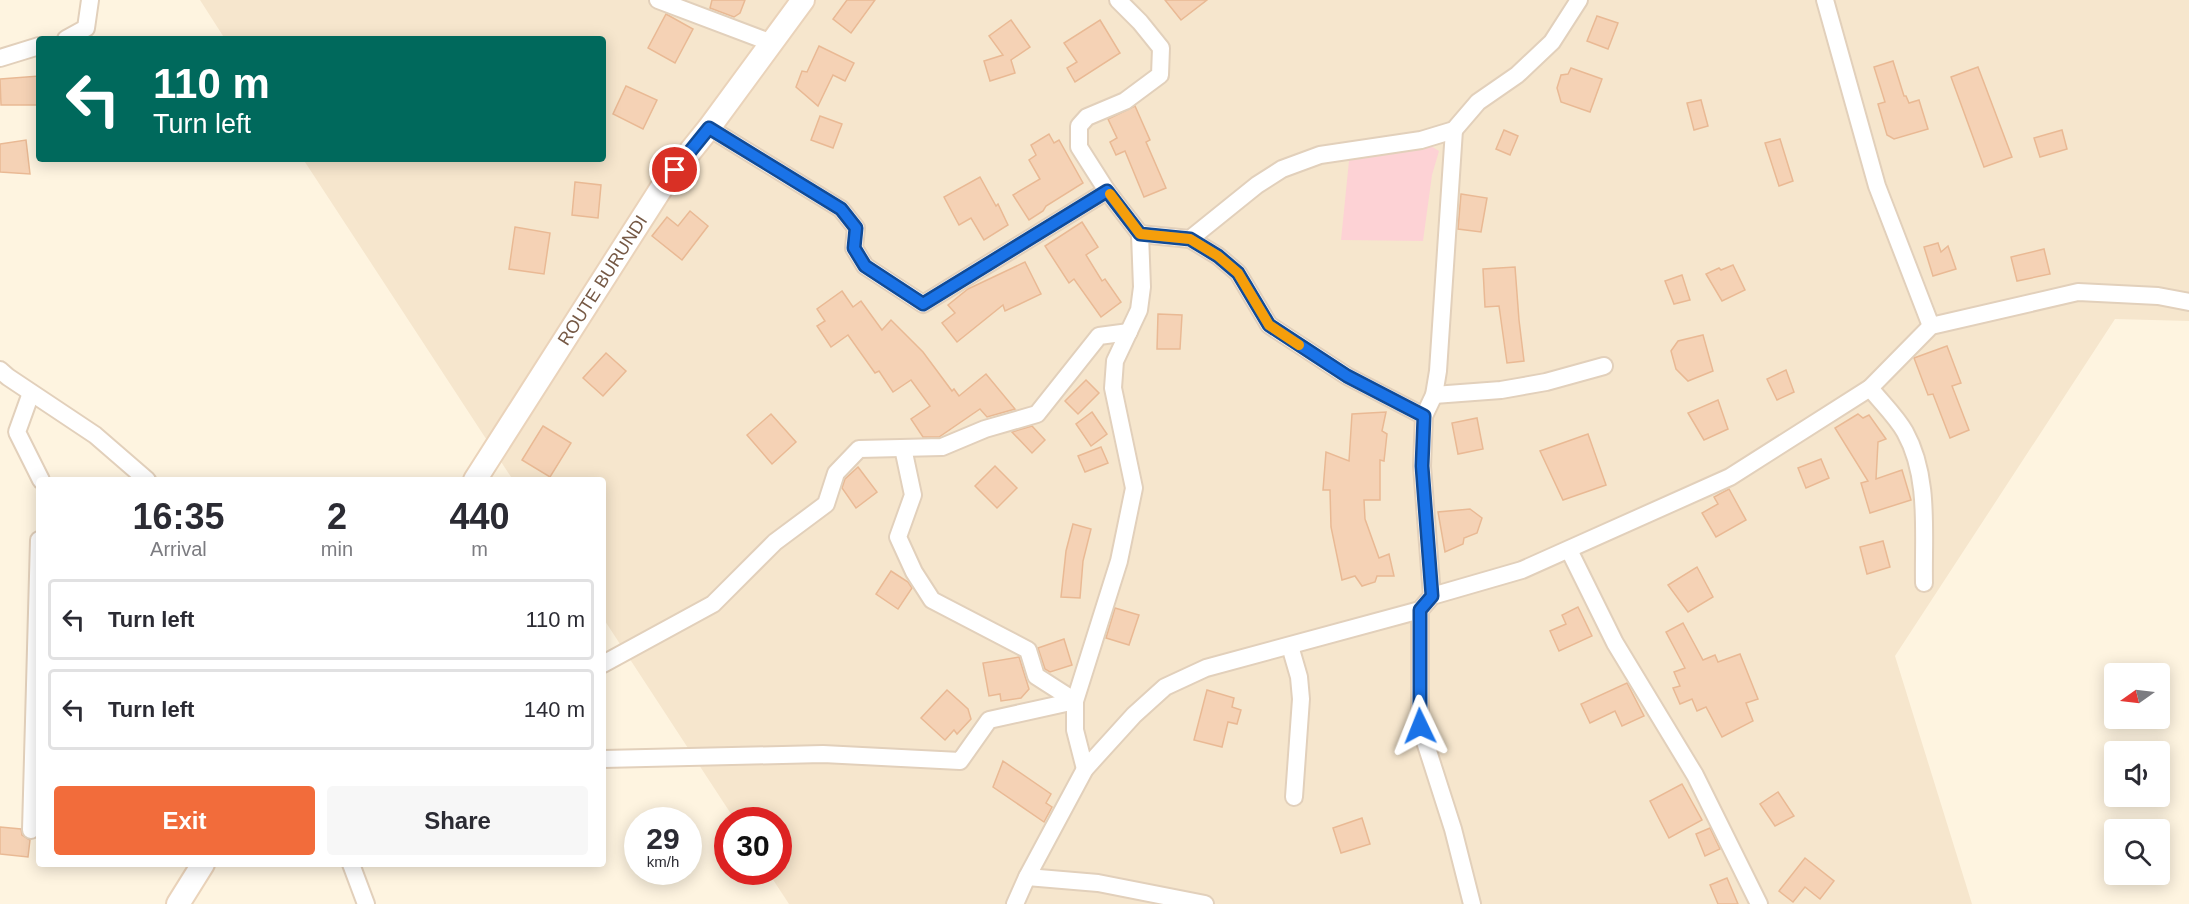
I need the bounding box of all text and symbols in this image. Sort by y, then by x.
icon: left [54,60,132,138]
text: 110 m [153,60,270,107]
text: Turn left [153,109,251,139]
pin [649,144,700,195]
icon: arrive [658,153,691,186]
street label: ROUTE BURUNDI [554,212,651,349]
text: 16:35 [132,496,224,537]
text: 2 [327,496,347,537]
text: 440 [449,496,510,537]
text: Arrival [150,538,207,560]
text: min [321,538,353,560]
text: m [471,538,488,560]
icon: left [57,603,90,636]
text: Turn left [108,607,194,632]
text: 110 m [525,607,585,632]
north arrow [2104,663,2170,729]
map controls [2104,663,2170,885]
icon: left [57,693,90,726]
position arrow [1388,694,1452,758]
text: Turn left [108,697,194,722]
text: 140 m [524,697,585,722]
button: sound [2104,741,2170,807]
button: Exit [54,786,315,855]
button: Share [327,786,588,855]
speed limit sign: 30 [714,807,792,885]
button: search [2104,819,2170,885]
text: 29 [646,822,680,855]
text: km/h [647,853,679,870]

